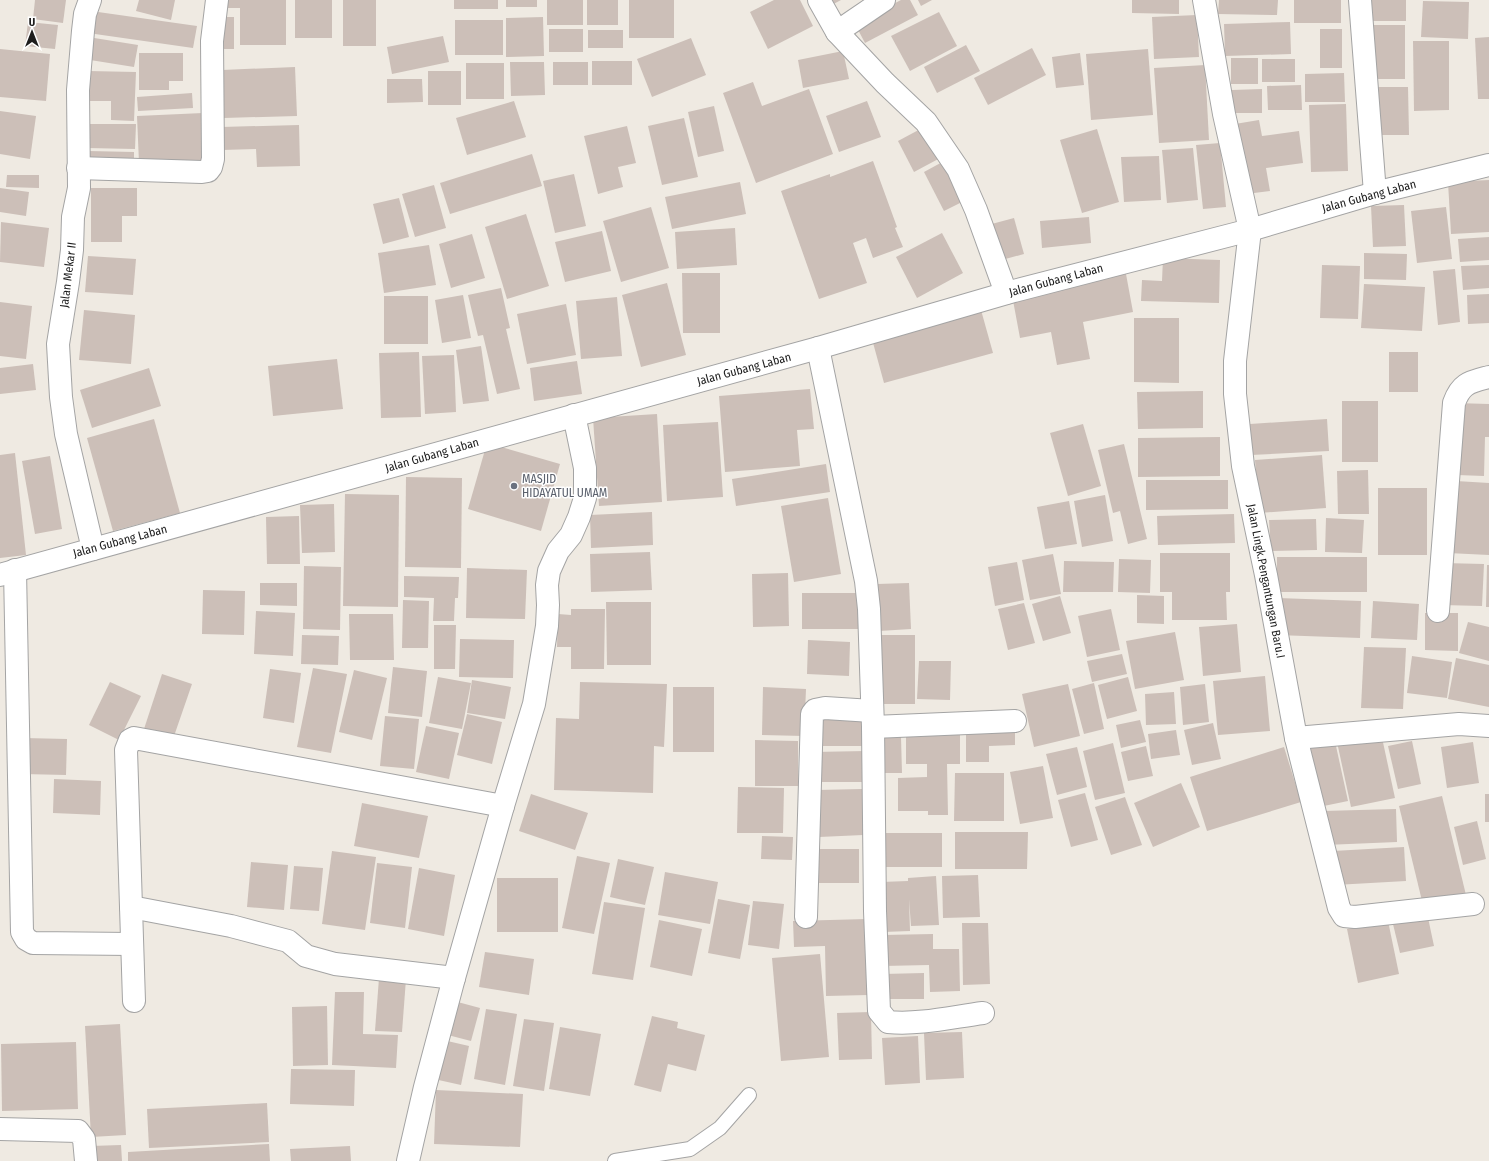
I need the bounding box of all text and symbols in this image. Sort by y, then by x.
north arrow [12,12,52,52]
text: U [29,16,35,29]
street label: Jalan Gubang Laban [1320,177,1418,215]
street label: Jalan Mekar II [57,241,79,309]
street label: Jalan Gubang Laban [1007,261,1105,299]
street label: Jalan Gubang Laban [695,350,793,388]
street label: Jalan Gubang Laban [384,435,480,475]
place label: MASJID HIDAYATUL UMAM [522,472,607,500]
marker: MASJID HIDAYATUL UMAM [509,481,519,491]
street label: Jalan Lingk.Pengantungan Baru.I [1244,503,1288,659]
street label: Jalan Gubang Laban [71,522,169,560]

